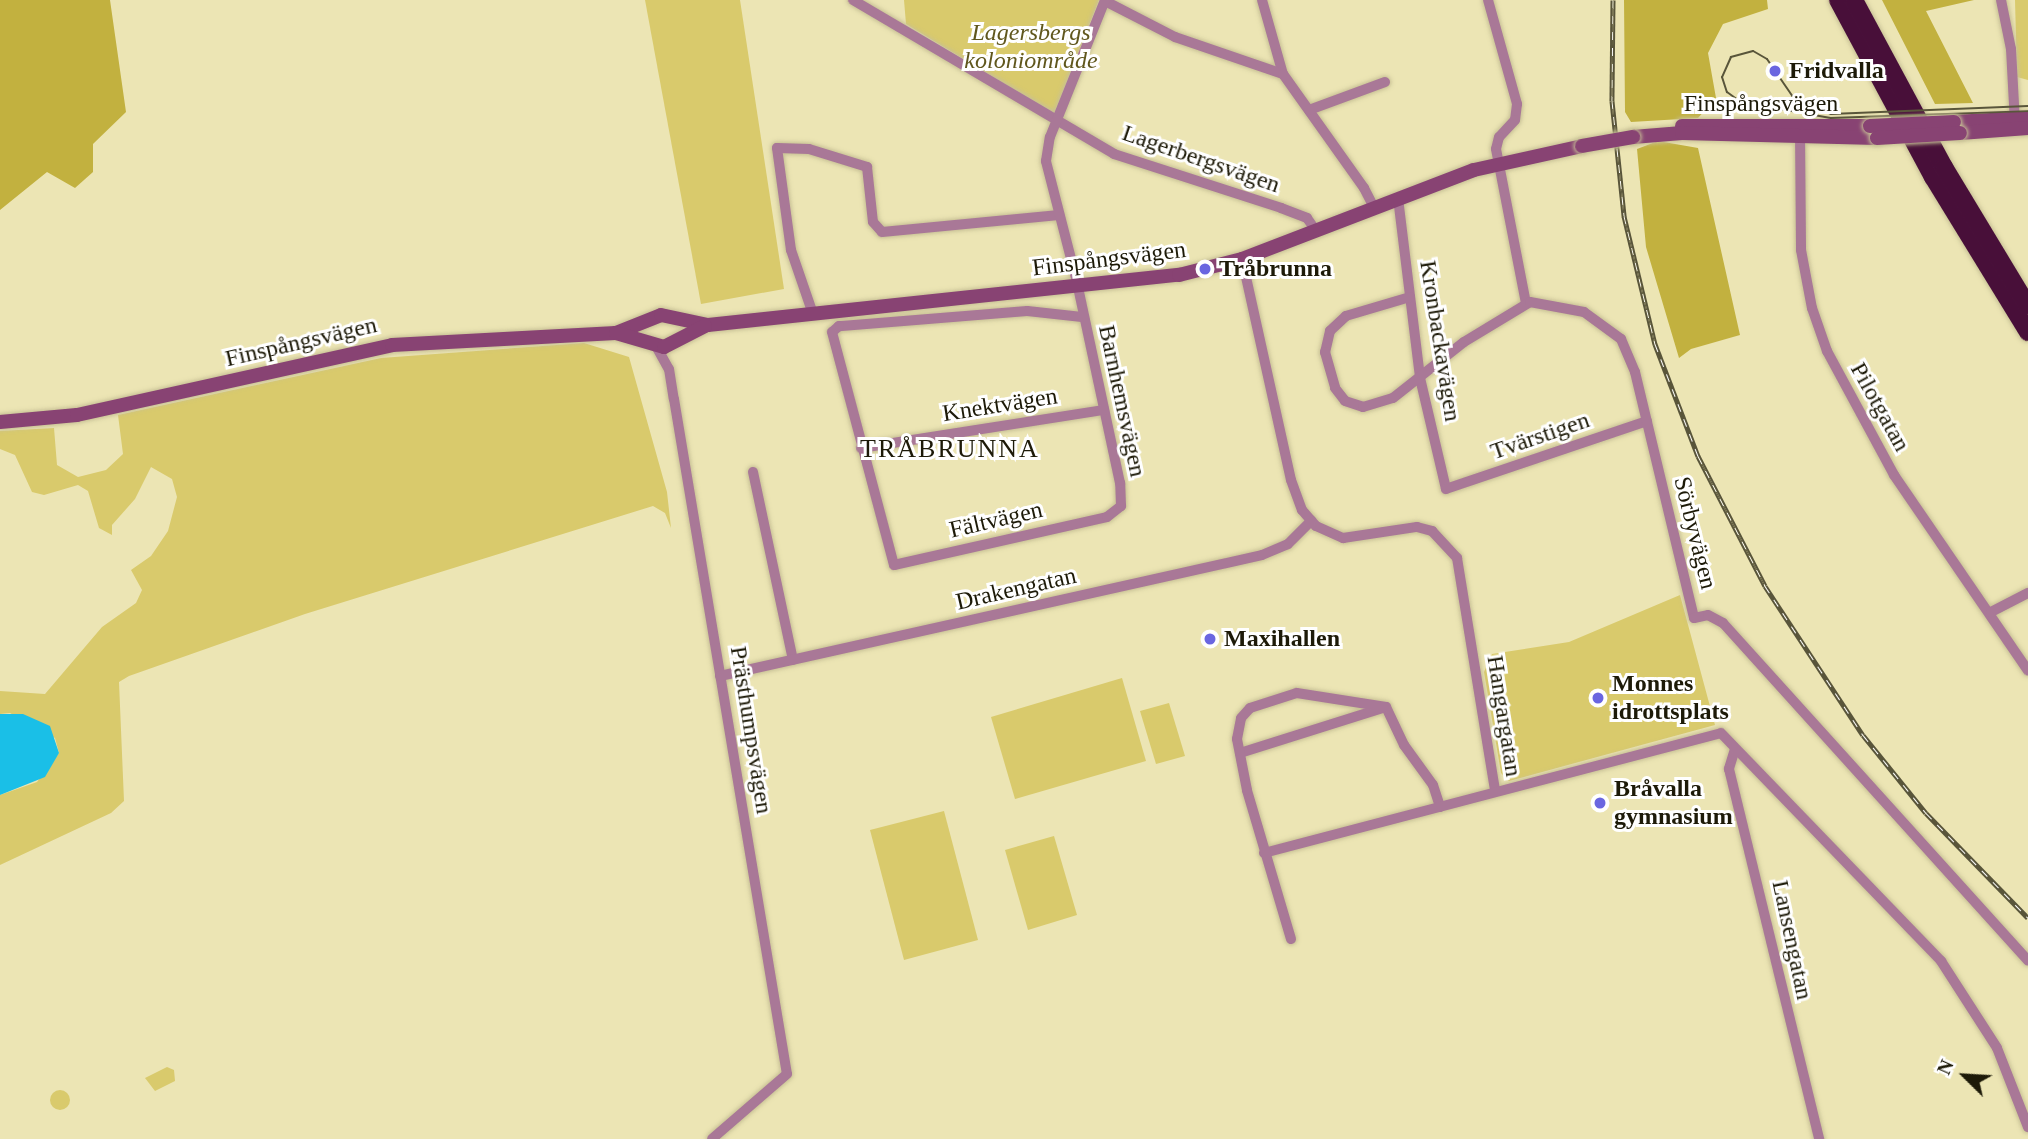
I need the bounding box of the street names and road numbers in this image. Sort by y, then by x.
street label: Finspångsvägen [1684,90,1838,118]
street label: Lagerbergsvägen [1118,119,1284,199]
street label: Finspångsvägen [1030,235,1188,283]
street label: Kronbackavägen [1413,258,1467,424]
street label: Finspångsvägen [222,311,380,373]
street label: Barnhemsvägen [1092,322,1152,480]
street label: Pilotgatan [1844,357,1916,457]
street label: Knektvägen [940,382,1060,428]
street label: Tvärstigen [1487,406,1593,466]
street label: Sörbyvägen [1667,474,1723,592]
street label: Fältvägen [947,495,1045,545]
street label: Drakengatan [953,561,1079,617]
street label: Prästhumpsvägen [724,644,778,816]
street label: Hangargatan [1480,653,1528,779]
street label: Lansengatan [1765,878,1819,1002]

